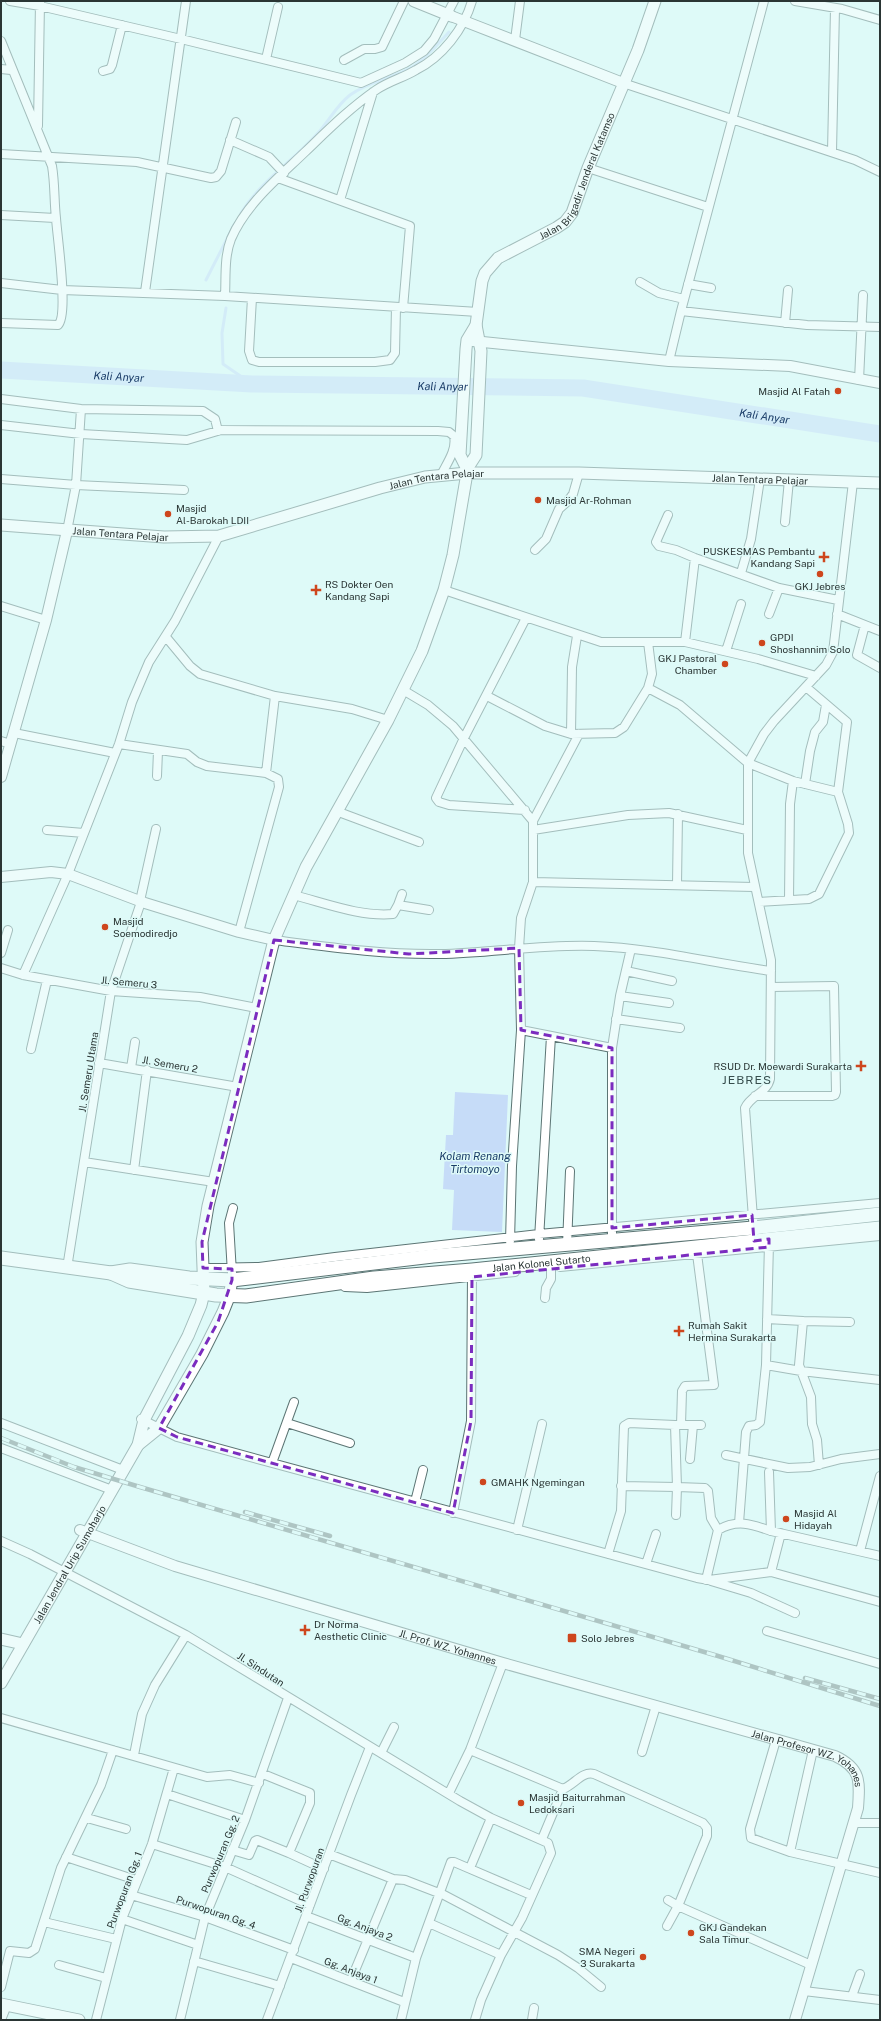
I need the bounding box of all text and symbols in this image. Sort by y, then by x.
street label: Jalan Brigadir Jenderal Katamso [537,110,617,242]
water label: Kali Anyar [93,369,145,384]
water label: Kali Anyar [417,380,469,393]
place label: Masjid Al Fatah [758,385,830,397]
marker: Masjid Al Fatah [833,386,843,396]
water label: Kali Anyar [739,406,791,426]
street label: Jalan Tentara Pelajar [388,467,484,492]
street label: Jalan Tentara Pelajar [712,471,808,487]
place label: Masjid Ar-Rohman [546,494,631,506]
marker: Masjid Ar-Rohman [533,495,543,505]
place label: Masjid Al-Barokah LDII [176,502,249,526]
marker: Masjid Al-Barokah LDII [163,509,173,519]
street label: Jalan Tentara Pelajar [72,524,169,543]
place label: PUSKESMAS Pembantu Kandang Sapi [703,545,815,569]
marker: PUSKESMAS Pembantu Kandang Sapi [818,551,830,563]
marker: GKJ Jebres [815,569,825,579]
place label: RS Dokter Oen Kandang Sapi [325,578,393,602]
place label: GKJ Jebres [795,580,845,592]
marker: RS Dokter Oen Kandang Sapi [310,584,322,596]
place label: GPDI Shoshannim Solo [770,631,851,655]
marker: GPDI Shoshannim Solo [757,638,767,648]
place label: GKJ Pastoral Chamber [658,652,717,676]
marker: GKJ Pastoral Chamber [720,659,730,669]
place label: Masjid Soemodiredjo [113,915,178,939]
marker: Masjid Soemodiredjo [100,922,110,932]
street label: Jl. Semeru 3 [100,974,158,990]
street label: Jl. Semeru Utama [76,1031,100,1113]
street label: Jl. Semeru 2 [141,1053,199,1075]
place label: RSUD Dr. Moewardi Surakarta [714,1060,852,1072]
marker: RSUD Dr. Moewardi Surakarta [855,1060,867,1072]
district label: JEBRES [722,1073,772,1087]
water label: Kolam Renang Tirtomoyo [439,1150,511,1175]
street label: Jalan Kolonel Sutarto [491,1252,591,1274]
place label: Rumah Sakit Hermina Surakarta [688,1319,776,1343]
marker: Rumah Sakit Hermina Surakarta [673,1325,685,1337]
place label: GMAHK Ngemingan [491,1476,585,1488]
marker: GMAHK Ngemingan [478,1477,488,1487]
street label: Jalan Jendral Urip Sumoharjo [31,1503,108,1626]
place label: Masjid Al Hidayah [794,1507,837,1531]
marker: Masjid Al Hidayah [781,1514,791,1524]
place label: Dr Norma Aesthetic Clinic [314,1618,387,1642]
marker: Dr Norma Aesthetic Clinic [299,1624,311,1636]
street label: Jl. Prof. WZ. Yohannes [398,1627,498,1667]
marker: Solo Jebres [566,1632,578,1644]
place label: Solo Jebres [581,1632,634,1644]
street label: Jl. Sindutan [235,1649,287,1689]
street label: Jalan Profesor WZ. Yohanes [750,1727,865,1787]
place label: Masjid Baiturrahman Ledoksari [529,1791,625,1815]
marker: Masjid Baiturrahman Ledoksari [516,1798,526,1808]
street label: Purwopuran Gg. 2 [198,1813,242,1895]
street label: Jl. Purwopuran [292,1846,326,1914]
street label: Purwopuran Gg. 1 [104,1850,144,1930]
street label: Purwopuran Gg. 4 [175,1893,257,1931]
street label: Gg. Anjaya 2 [336,1911,394,1943]
place label: GKJ Gandekan Sala Timur [699,1921,767,1945]
marker: GKJ Gandekan Sala Timur [686,1928,696,1938]
place label: SMA Negeri 3 Surakarta [579,1945,635,1969]
marker: SMA Negeri 3 Surakarta [638,1952,648,1962]
street label: Gg. Anjaya 1 [323,1954,379,1986]

